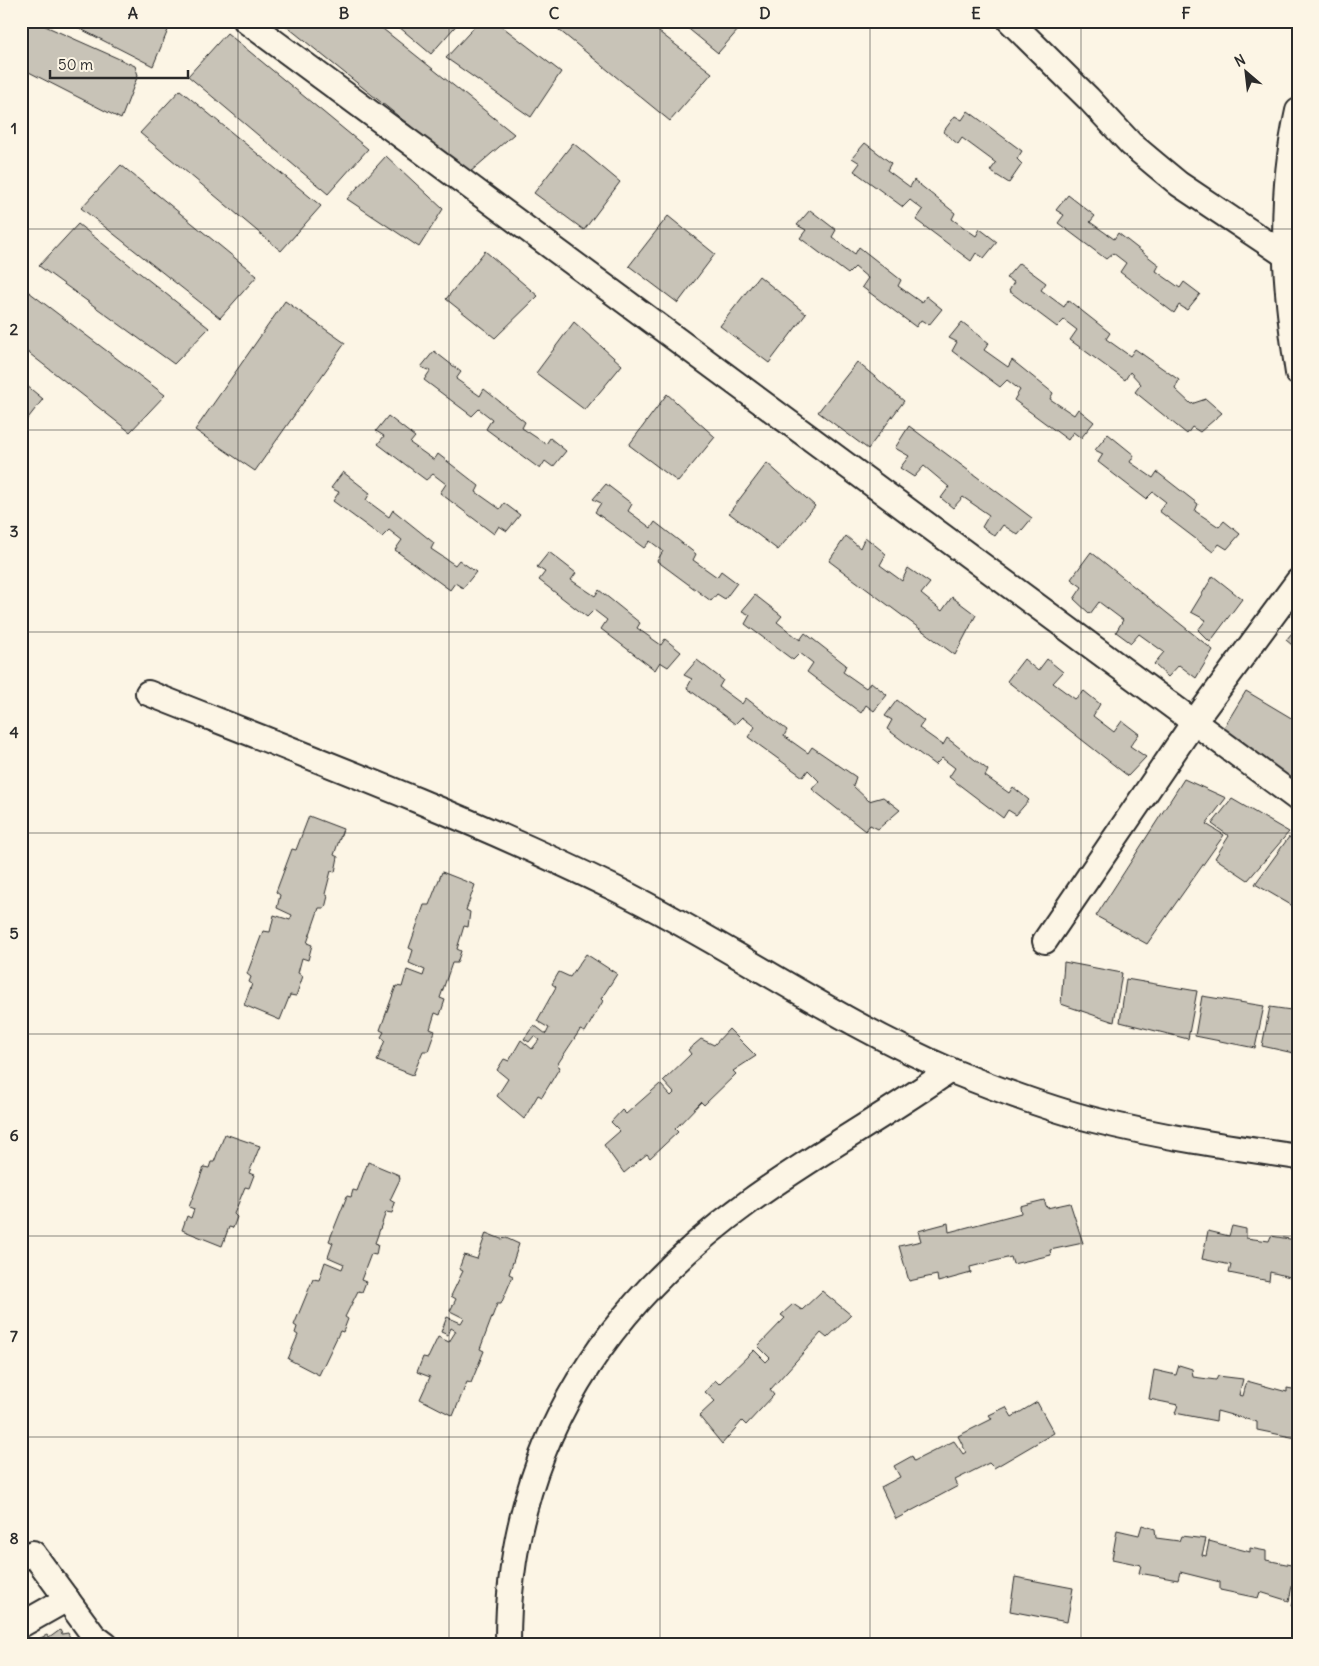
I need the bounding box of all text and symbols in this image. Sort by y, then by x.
text: A [128,3,138,23]
text: B [339,3,350,23]
text: C [549,3,560,23]
text: D [759,3,771,23]
text: E [971,3,981,23]
text: F [1181,3,1191,23]
scale bar [50,48,188,80]
north arrow [1222,48,1272,98]
text: N [1231,50,1248,71]
text: 50 m [58,55,93,74]
text: 1 [11,118,17,138]
text: 2 [10,319,19,339]
text: 3 [9,521,19,541]
text: 4 [9,722,19,742]
text: 5 [9,923,19,943]
text: 6 [9,1125,19,1145]
text: 7 [10,1326,18,1346]
text: 8 [9,1528,19,1548]

